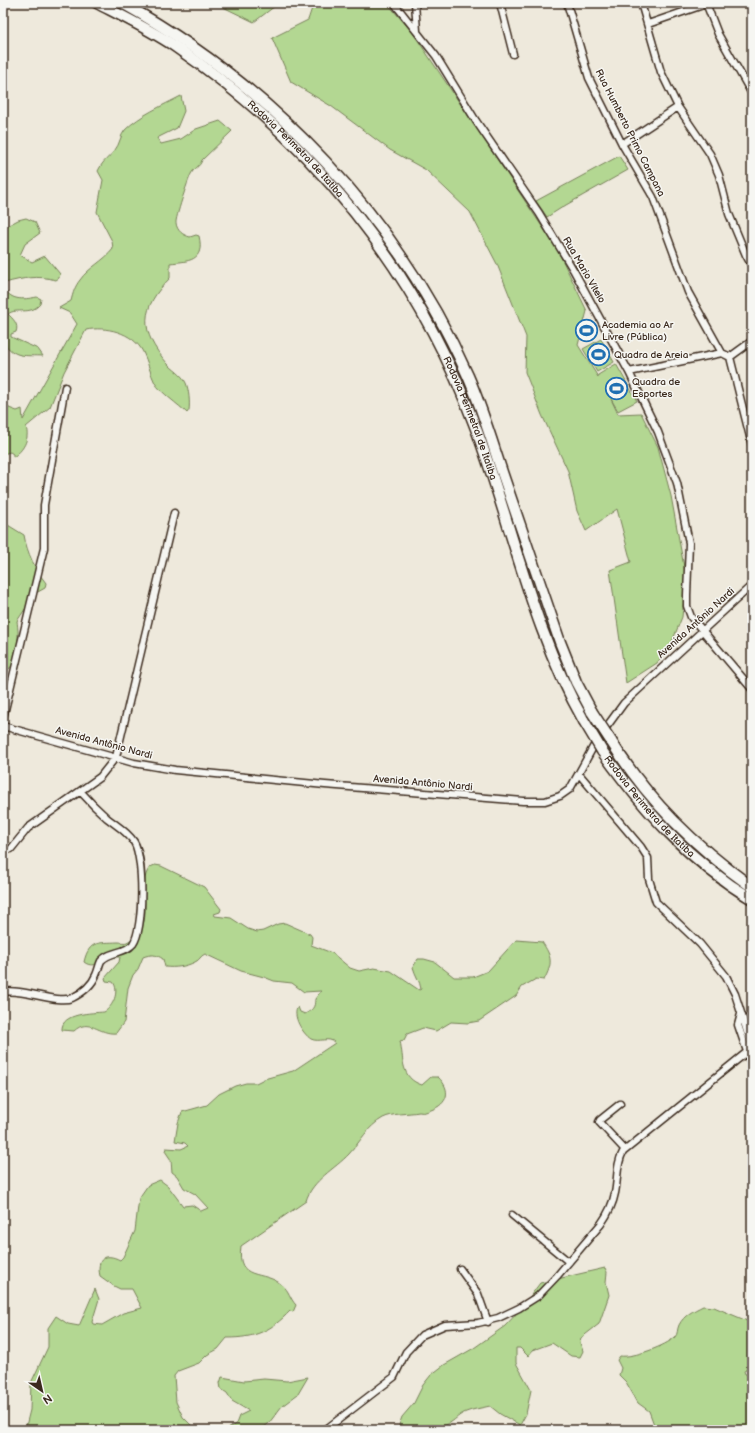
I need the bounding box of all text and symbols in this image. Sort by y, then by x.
street label: Rua Humberto Primo Campana [593,67,668,199]
street label: Rodovia Perimetral de Itatiba [245,98,346,200]
street label: Rua Mario Vitelo [560,235,608,306]
sports icon: Academia ao Ar Livre (Pública) [574,318,600,344]
place label: Academia ao Ar Livre (Pública) [602,319,674,343]
sports icon: Quadra de Areia [586,342,612,368]
place label: Quadra de Areia [614,349,689,361]
street label: Rodovia Perimetral de Itatiba [440,355,499,482]
sports icon: Quadra de Esportes [604,375,630,401]
place label: Quadra de Esportes [632,376,680,400]
street label: Avenida Antônio Nardi [655,585,737,661]
street label: Avenida Antônio Nardi [54,724,154,762]
street label: Rodovia Perimetral de Itatiba [601,753,697,860]
street label: Avenida Antônio Nardi [373,773,473,793]
north arrow [22,1371,62,1411]
text: N [40,1391,54,1407]

